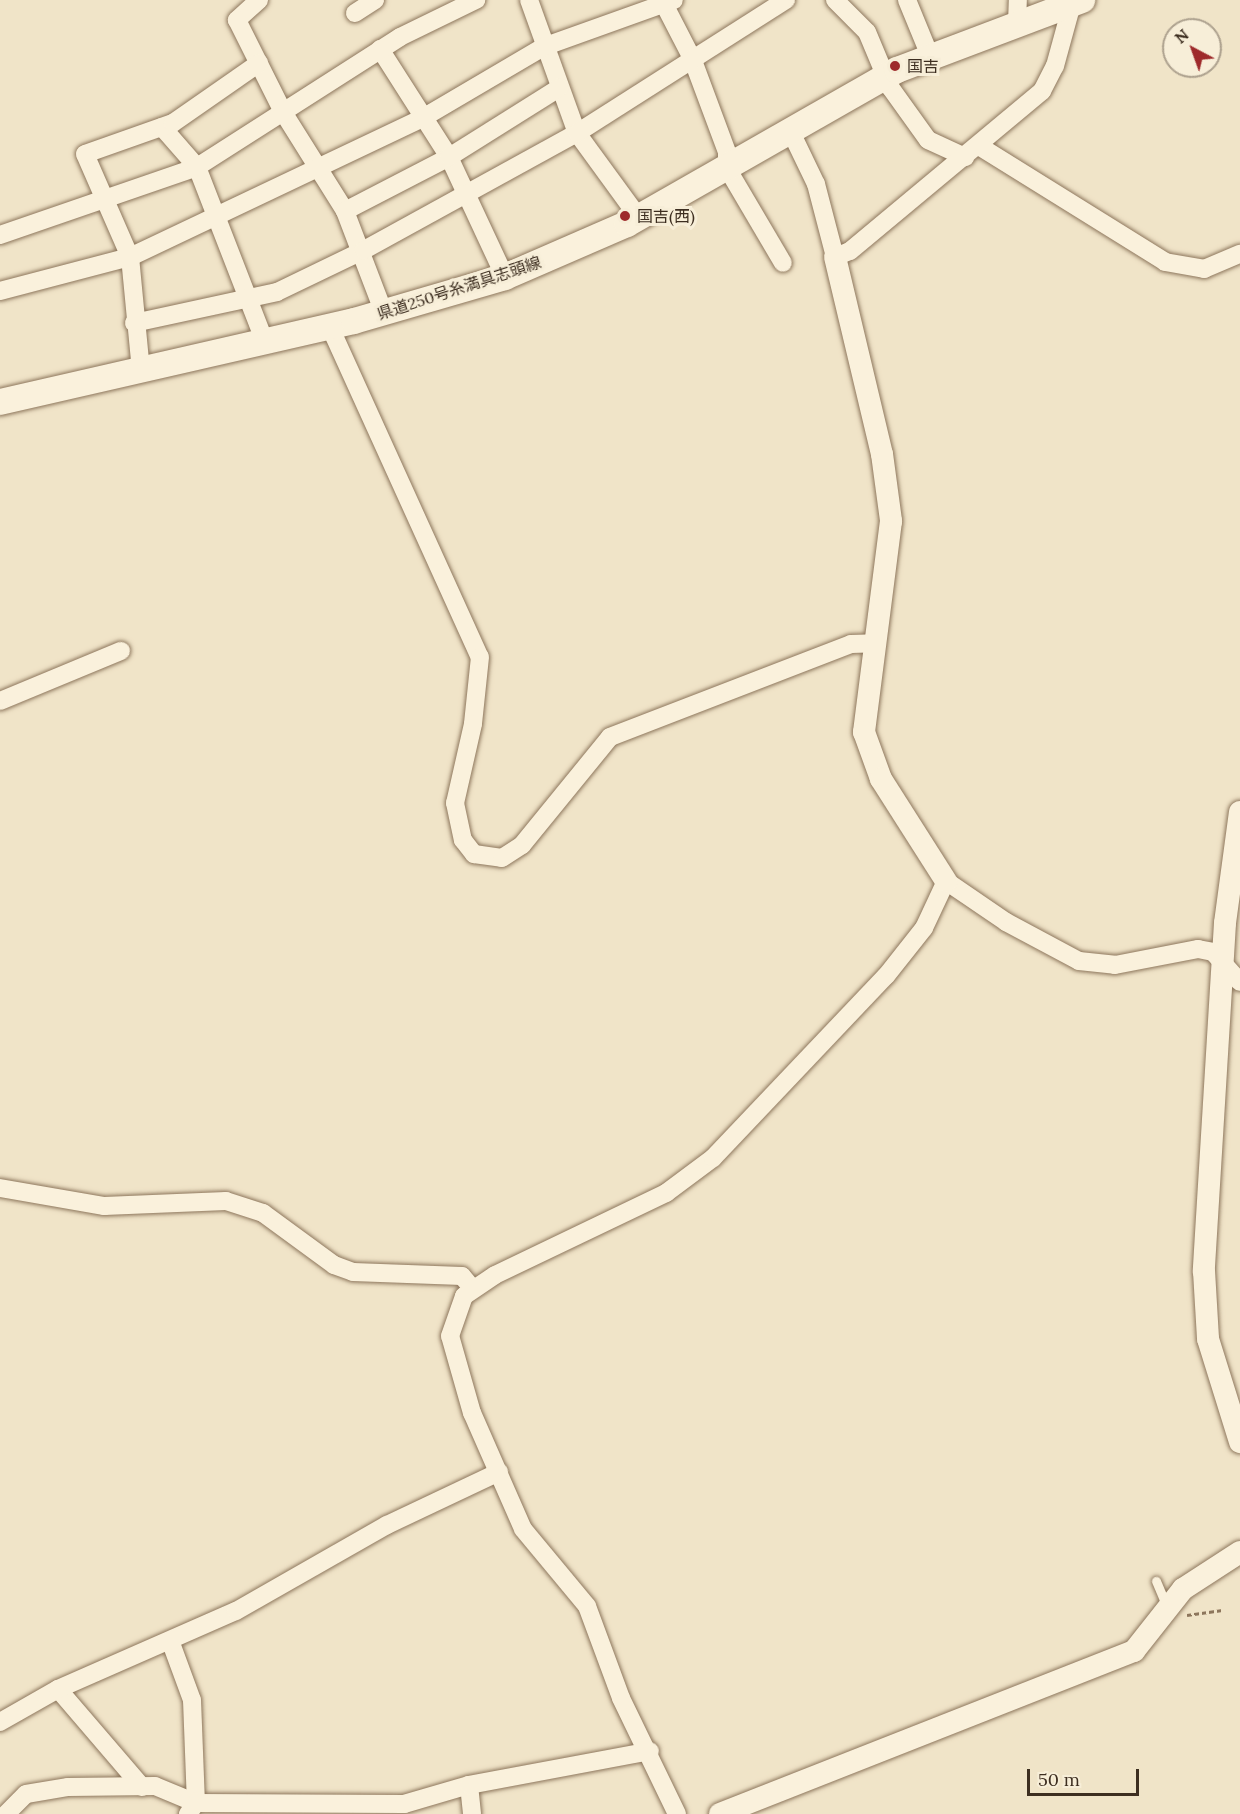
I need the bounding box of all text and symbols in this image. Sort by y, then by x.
north arrow [1162,18,1222,78]
text: N [1170,24,1193,48]
place label: 国吉 [907,56,939,76]
marker: 国吉 [888,59,902,73]
place label: 国吉(西) [637,206,695,226]
marker: 国吉(西) [618,209,632,223]
street label: 県道250号糸満具志頭線 [375,252,543,324]
scale bar [1030,1757,1142,1795]
text: 50 m [1038,1768,1080,1791]

